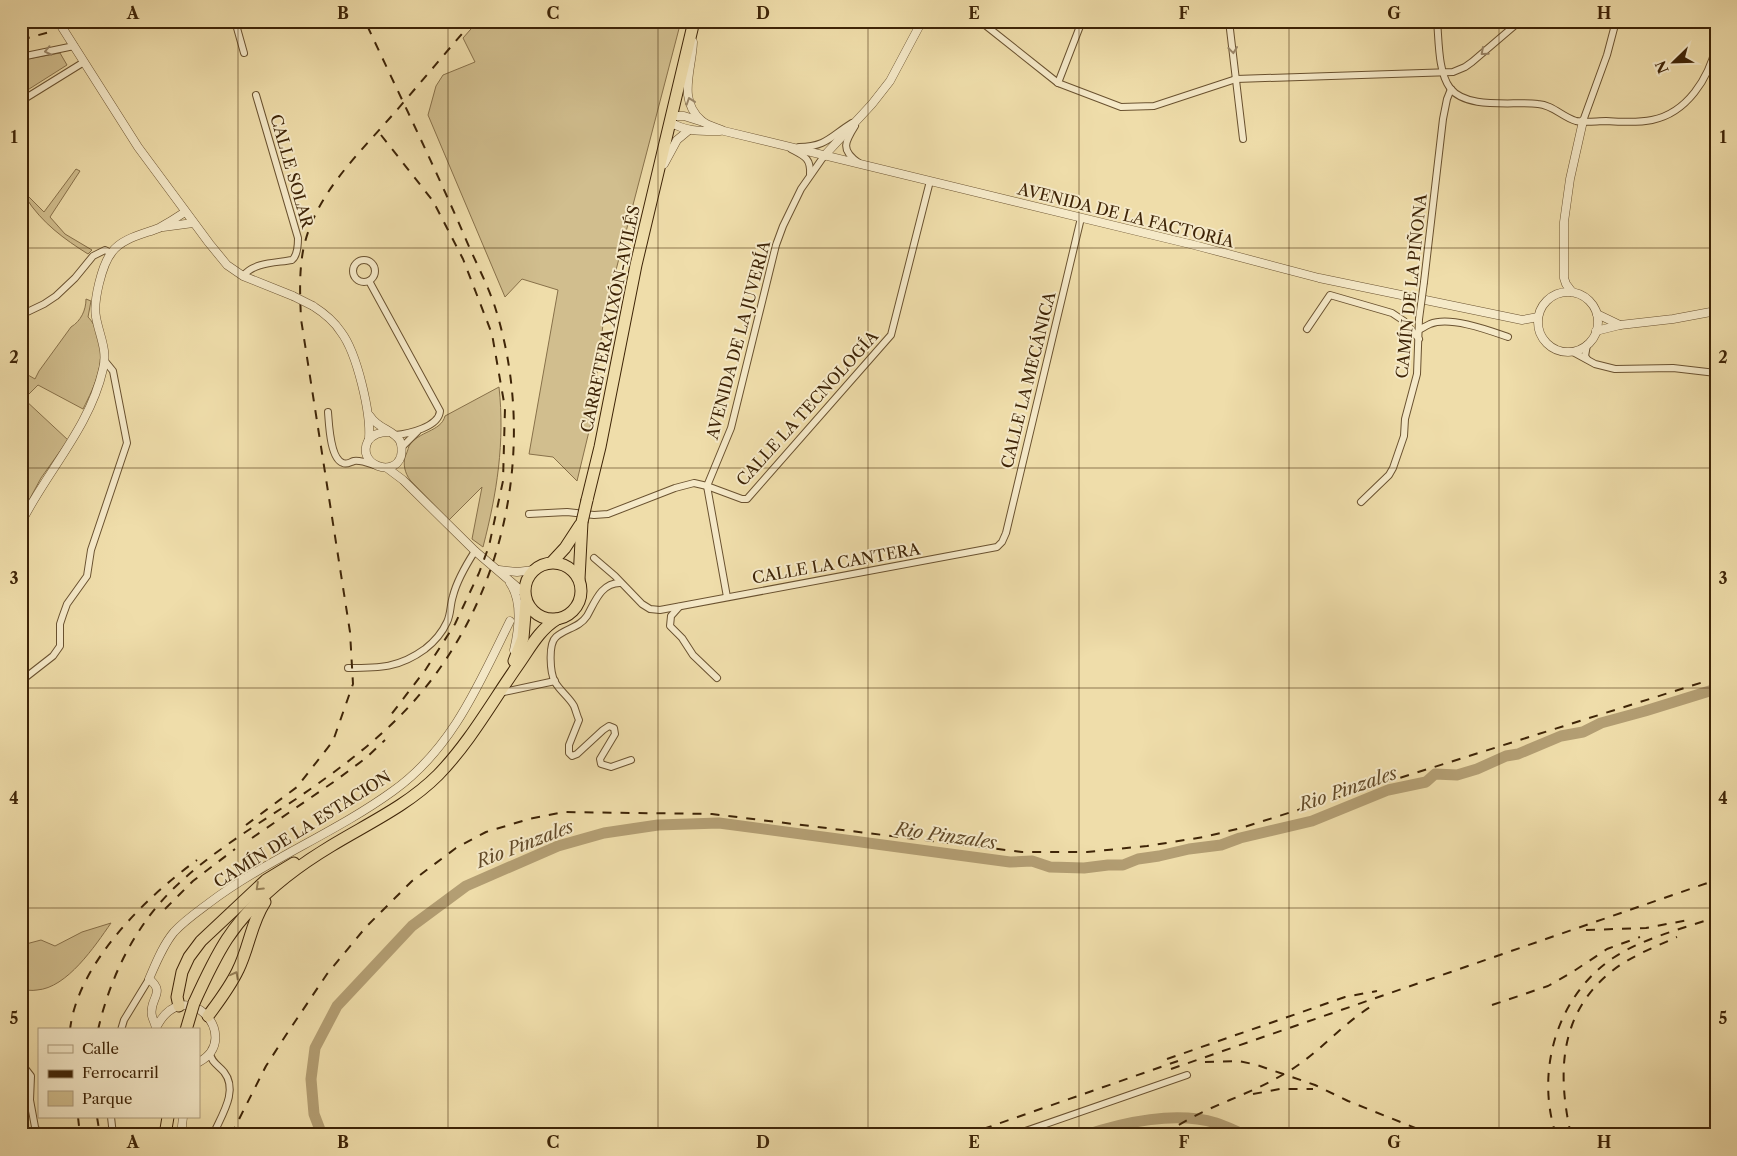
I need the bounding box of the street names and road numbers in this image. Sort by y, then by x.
street label: CALLE SOLAR [266,112,318,231]
street label: AVENIDA DE LA FACTORÍA [1015,178,1237,252]
street label: CAMÍN DE LA PIÑONA [1390,191,1431,379]
street label: CARRETERA XIXÓN-AVILÉS [576,204,644,434]
street label: AVENIDA DE LA JUVERÍA [702,237,774,442]
street label: CALLE LA MECÁNICA [996,289,1060,470]
street label: CALLE LA TECNOLOGÍA [732,325,883,490]
street label: CALLE LA CANTERA [750,538,923,588]
street label: CAMÍN DE LA ESTACION [210,766,394,892]

